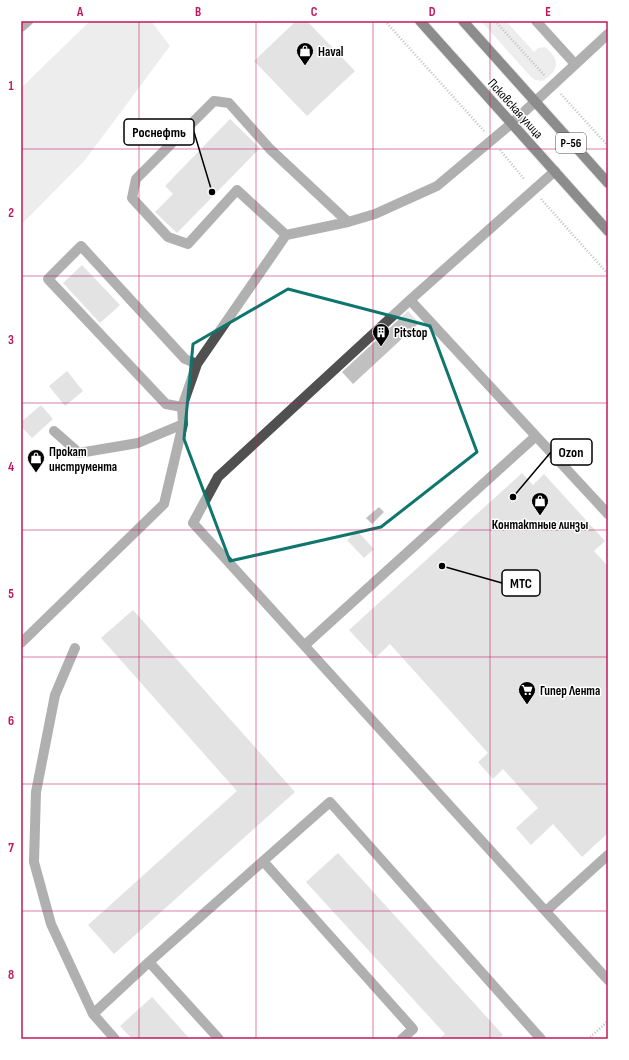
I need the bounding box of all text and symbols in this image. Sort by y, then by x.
text: A [76,4,84,20]
text: B [195,4,201,20]
text: C [311,4,318,20]
text: D [429,4,436,20]
text: E [545,4,551,20]
shop icon: Haval [295,41,315,66]
place label: Haval [318,44,344,60]
street label: Псковская улица [484,75,546,142]
text: 1 [8,78,14,94]
callout: Роснефть [124,119,194,145]
text: Роснефть [132,124,186,141]
road number: Р-56 [556,133,586,153]
text: 2 [8,205,14,221]
building icon: Pitstop [371,322,391,347]
place label: Pitstop [394,325,428,341]
text: 3 [8,332,14,348]
callout: Ozon [551,439,592,465]
place label: Прокат инструмента [49,444,117,475]
text: Ozon [559,444,583,461]
shop icon: Прокат инструмента [26,448,46,473]
text: 4 [8,459,14,475]
shop icon: Контактные линзы [530,491,550,516]
place label: Контактные линзы [492,517,588,533]
callout: МТС [502,570,540,596]
text: МТС [510,575,532,592]
text: 5 [8,586,14,602]
supermarket icon: Гипер Лента [517,680,537,705]
place label: Гипер Лента [540,683,600,699]
text: 6 [8,713,14,729]
text: 7 [8,840,14,856]
text: 8 [8,967,14,983]

